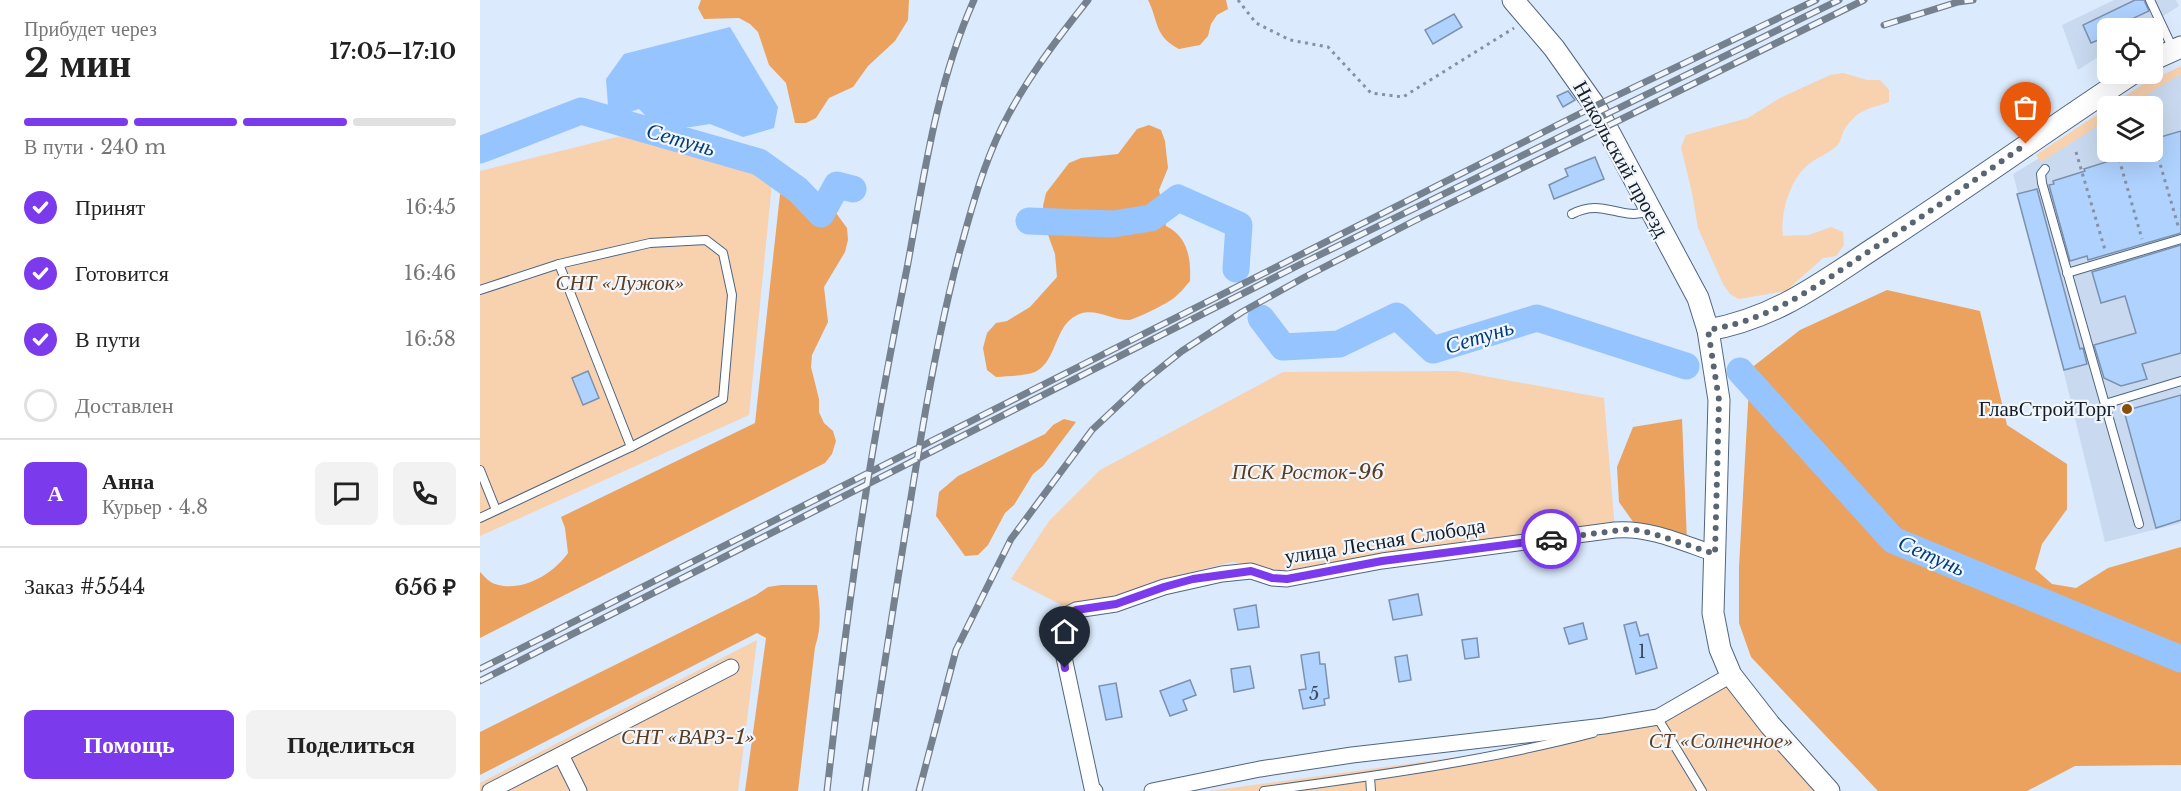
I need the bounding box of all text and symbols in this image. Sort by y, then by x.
text: Прибудет через [24,17,157,41]
map controls [2097,18,2163,162]
button: locate [2097,18,2163,84]
text: 17:05–17:10 [330,38,456,65]
text: 2 мин [24,39,131,88]
street label: Никольский проезд [1567,76,1675,242]
pin [2000,82,2051,144]
icon: bag [2009,91,2042,124]
button: layers [2097,96,2163,162]
water label: Сетунь [643,117,718,162]
text: В пути · 240 m [24,135,166,159]
icon: check [24,191,57,224]
text: Принят [75,194,145,221]
text: 16:45 [405,195,456,219]
icon: check [24,257,57,290]
text: Готовится [75,260,169,287]
text: 16:46 [404,261,456,285]
park label: СНТ «Лужок» [555,270,685,296]
water label: Сетунь [1442,313,1517,360]
icon: check [24,323,57,356]
text: В пути [75,326,140,353]
text: 16:58 [405,327,456,351]
text: Доставлен [75,392,174,419]
place label: ГлавСтройТорг [1978,396,2115,422]
marker: ГлавСтройТорг [2120,402,2134,416]
park label: ПСК Росток-96 [1231,459,1385,485]
button: chat [315,462,378,525]
button: phone [393,462,456,525]
text: Анна [102,468,154,495]
text: А [48,480,63,507]
text: Курьер · 4.8 [102,495,208,519]
courier [1521,509,1581,569]
street label: улица Лесная Слобода [1283,512,1488,570]
icon: car [1535,523,1568,556]
water label: Сетунь [1894,529,1969,582]
text: Заказ #5544 [24,573,145,600]
text: 656 ₽ [395,574,456,601]
pin [1039,606,1090,668]
icon: home [1048,615,1081,648]
house number: 1 [1638,641,1646,663]
house number: 5 [1309,683,1319,705]
button: Помощь [24,710,234,779]
button: Поделиться [246,710,456,779]
park label: СНТ «ВАРЗ-1» [621,724,755,750]
park label: СТ «Солнечное» [1649,728,1793,754]

